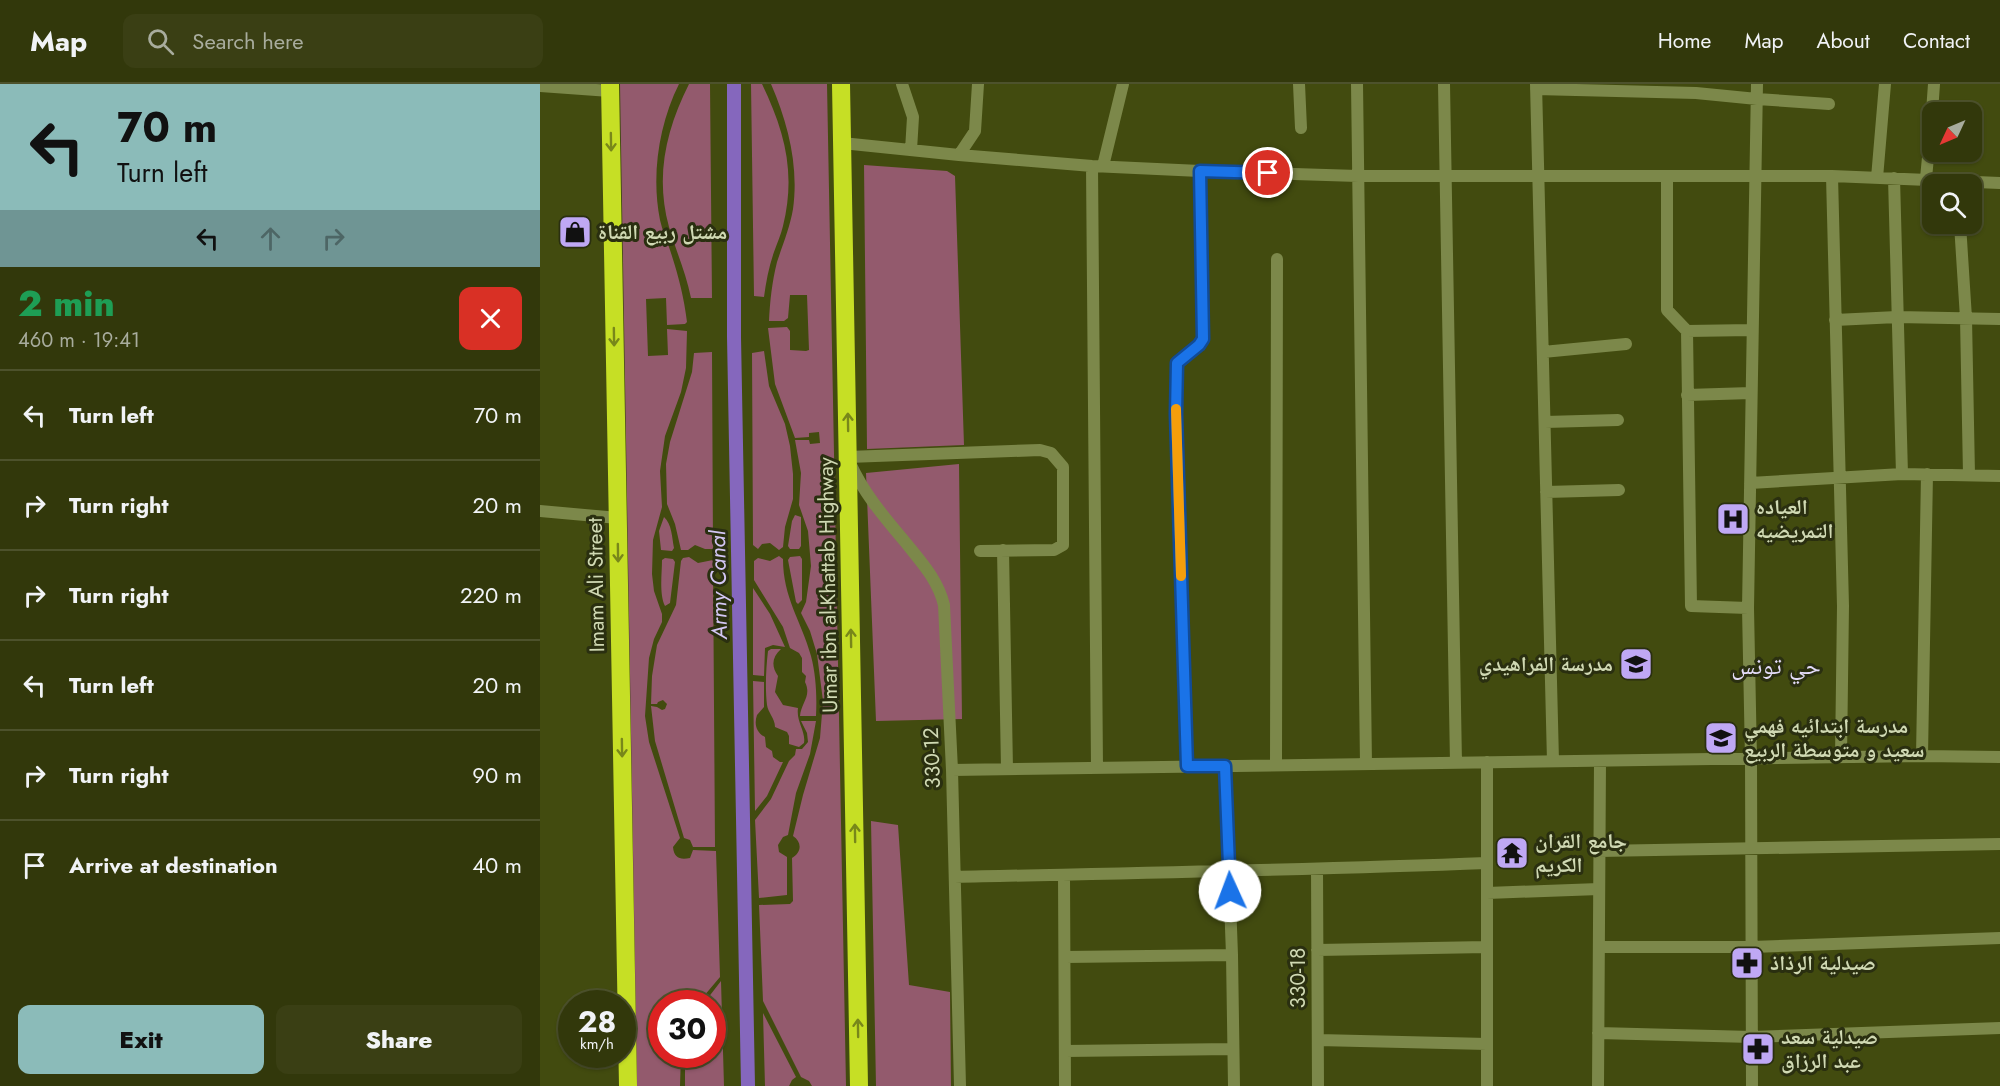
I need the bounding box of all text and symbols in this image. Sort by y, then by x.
search box [123,14,543,68]
text: Map [30,21,87,62]
icon: search [144,25,177,58]
text: Search here [192,25,304,57]
text: Home [1658,26,1711,56]
text: Map [1744,26,1784,56]
text: About [1817,26,1870,56]
text: Contact [1903,26,1970,56]
text: 70 m [117,97,217,158]
north arrow [1922,102,1982,162]
map controls [1922,102,1982,234]
icon: left [18,108,96,186]
one-way arrow [605,132,617,152]
pin [1242,147,1293,198]
text: Turn left [117,153,207,192]
icon: arrive [1251,156,1284,189]
button: search [1922,174,1982,234]
shop icon: مشتل ربيع القناة [557,214,593,250]
place label: مشتل ربيع القناة [598,217,727,247]
icon: left [191,222,224,255]
icon: ahead [254,222,287,255]
icon: right [317,222,350,255]
text: 2 min [18,277,115,329]
button: close [459,287,522,350]
text: 460 m · 19:41 [18,326,140,355]
one-way arrow [609,327,620,347]
icon: left [18,399,51,432]
text: Turn left [69,399,154,431]
text: 70 m [473,399,522,431]
one-way arrow [842,412,854,432]
street label: Umar ibn al-Khattab Highway [811,456,845,713]
icon: right [18,489,51,522]
text: Turn right [69,489,169,521]
text: 20 m [473,489,522,521]
place label: العياده التمريضيه [1756,492,1833,546]
hospital icon: العياده التمريضيه [1715,501,1751,537]
street label: Imam Ali Street [580,517,612,653]
water label: Army Canal [701,529,735,641]
one-way arrow [613,543,624,563]
icon: right [18,579,51,612]
text: Turn right [69,579,169,611]
text: 220 m [460,579,522,611]
one-way arrow [845,628,857,648]
school or university icon: مدرسة الفراهيدي [1618,646,1654,682]
district label: حي تونس [1731,648,1821,685]
place label: مدرسة الفراهيدي [1479,649,1613,680]
icon: left [18,669,51,702]
text: Turn left [69,669,154,701]
text: 20 m [473,669,522,701]
place label: مدرسة ابتدائيه فهمي سعيد و متوسطة الربيع [1744,711,1924,765]
school or university icon: مدرسة ابتدائيه فهمي سعيد و متوسطة الربيع [1703,720,1739,756]
street label: 330-12 [916,727,948,789]
one-way arrow [616,738,628,758]
icon: right [18,759,51,792]
text: Turn right [69,759,169,791]
text: 90 m [472,759,522,791]
one-way arrow [849,823,860,843]
place label: جامع القران الكريم [1535,826,1627,880]
temple icon: جامع القران الكريم [1494,835,1530,871]
icon: arrive [18,849,51,882]
text: Arrive at destination [69,849,278,881]
text: 40 m [472,849,522,881]
position arrow [1198,859,1262,923]
pharmacy icon: صيدلية الرذاذ [1729,945,1765,981]
street label: 330-18 [1283,948,1313,1008]
place label: صيدلية الرذاذ [1770,948,1876,978]
speed limit sign: 30 [648,990,726,1068]
text: 28 [578,1000,616,1043]
button: Exit [18,1005,264,1074]
button: Share [276,1005,522,1074]
one-way arrow [852,1018,864,1038]
place label: صيدلية سعد عبد الرزاق [1781,1022,1878,1076]
pharmacy icon: صيدلية سعد عبد الرزاق [1740,1031,1776,1067]
text: km/h [580,1033,614,1055]

